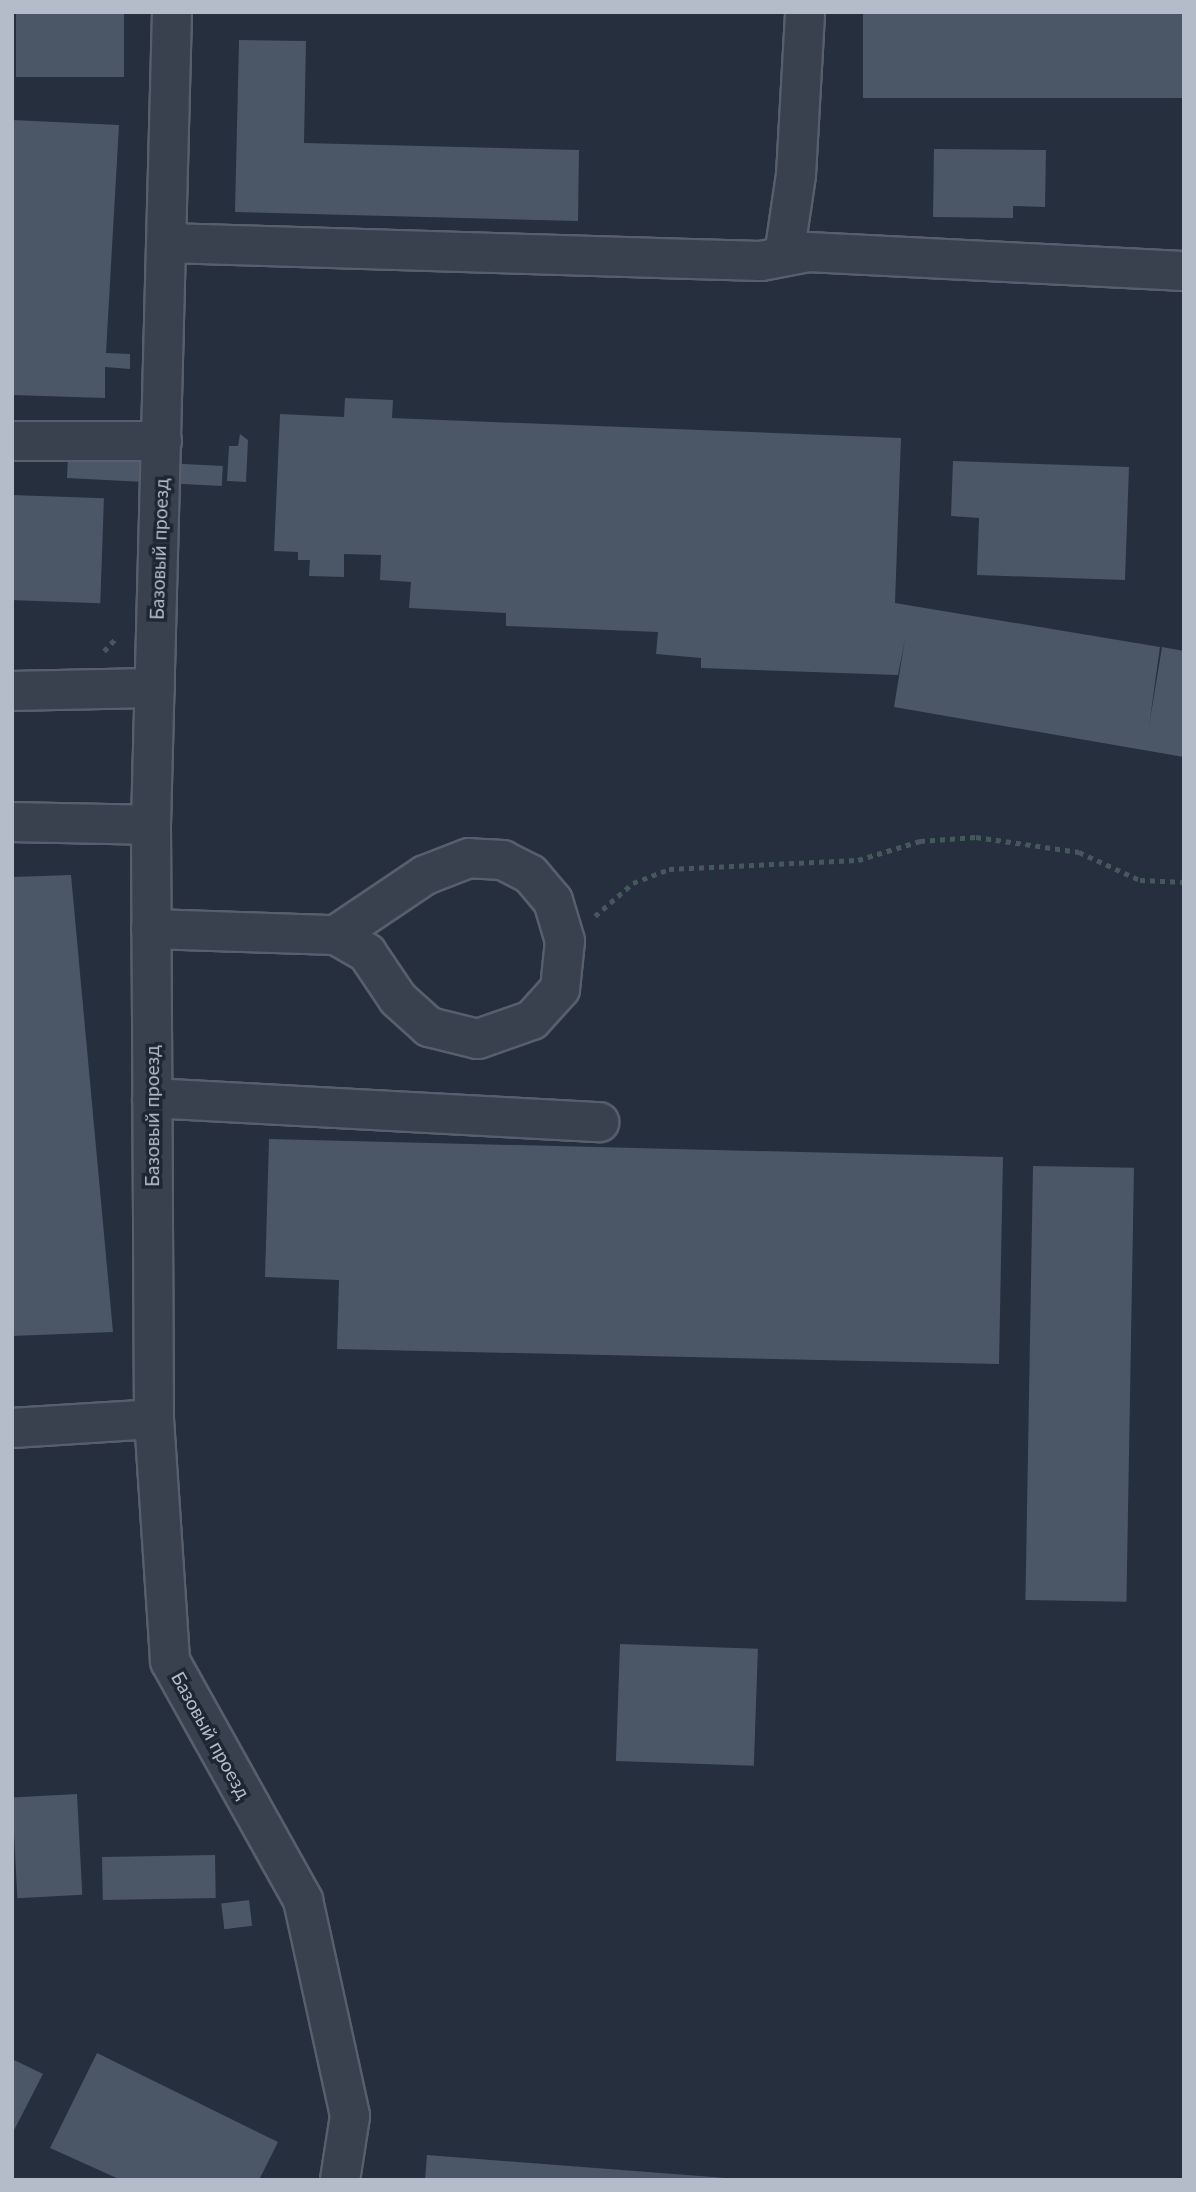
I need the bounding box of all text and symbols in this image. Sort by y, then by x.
street label: Базовый проезд [145,478,173,620]
street label: Базовый проезд [141,1045,163,1187]
street label: Базовый проезд [167,1667,255,1803]

